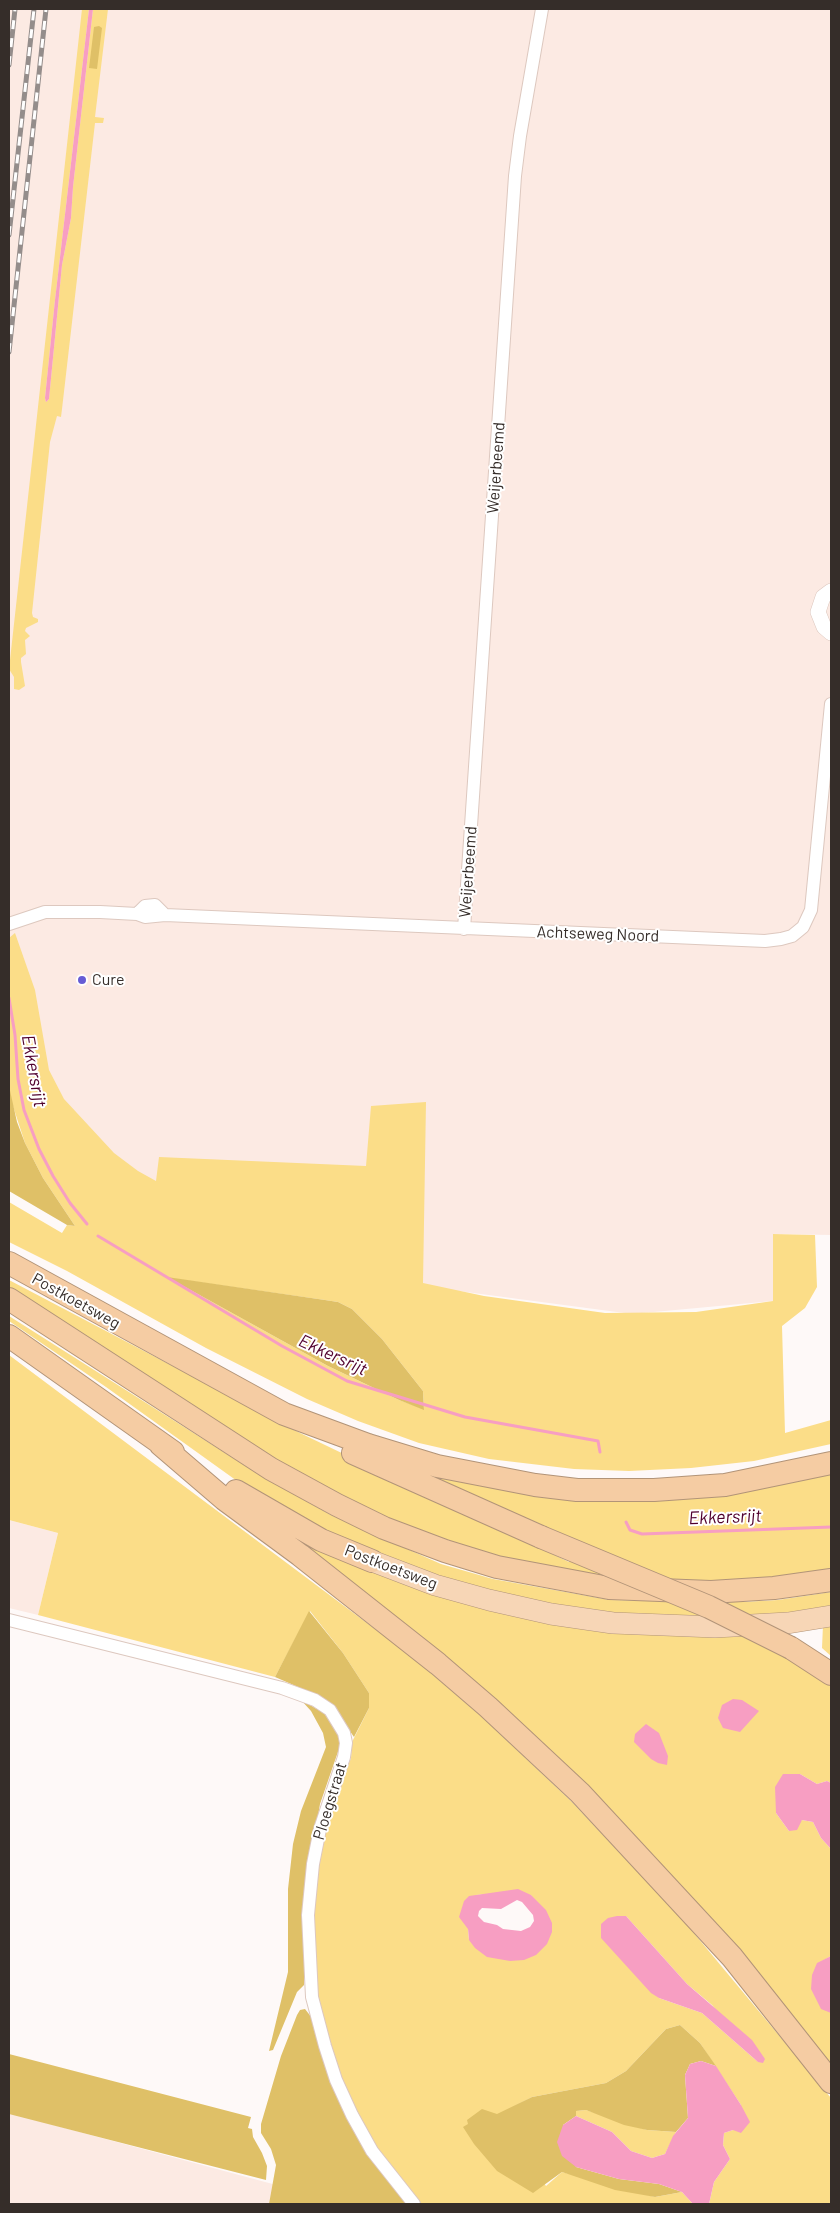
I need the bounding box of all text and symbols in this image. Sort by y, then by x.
street label: Weijerbeemd [483,422,509,514]
street label: Weijerbeemd [455,826,481,918]
street label: Achtseweg Noord [536,922,660,946]
place label: Cure [92,970,125,990]
marker: Cure [76,974,88,986]
water label: Ekkersrijt [17,1033,51,1109]
street label: Postkoetsweg [29,1269,123,1333]
water label: Ekkersrijt [295,1330,371,1380]
water label: Ekkersrijt [688,1505,762,1529]
street label: Postkoetsweg [342,1541,440,1593]
street label: Ploegstraat [309,1760,351,1842]

